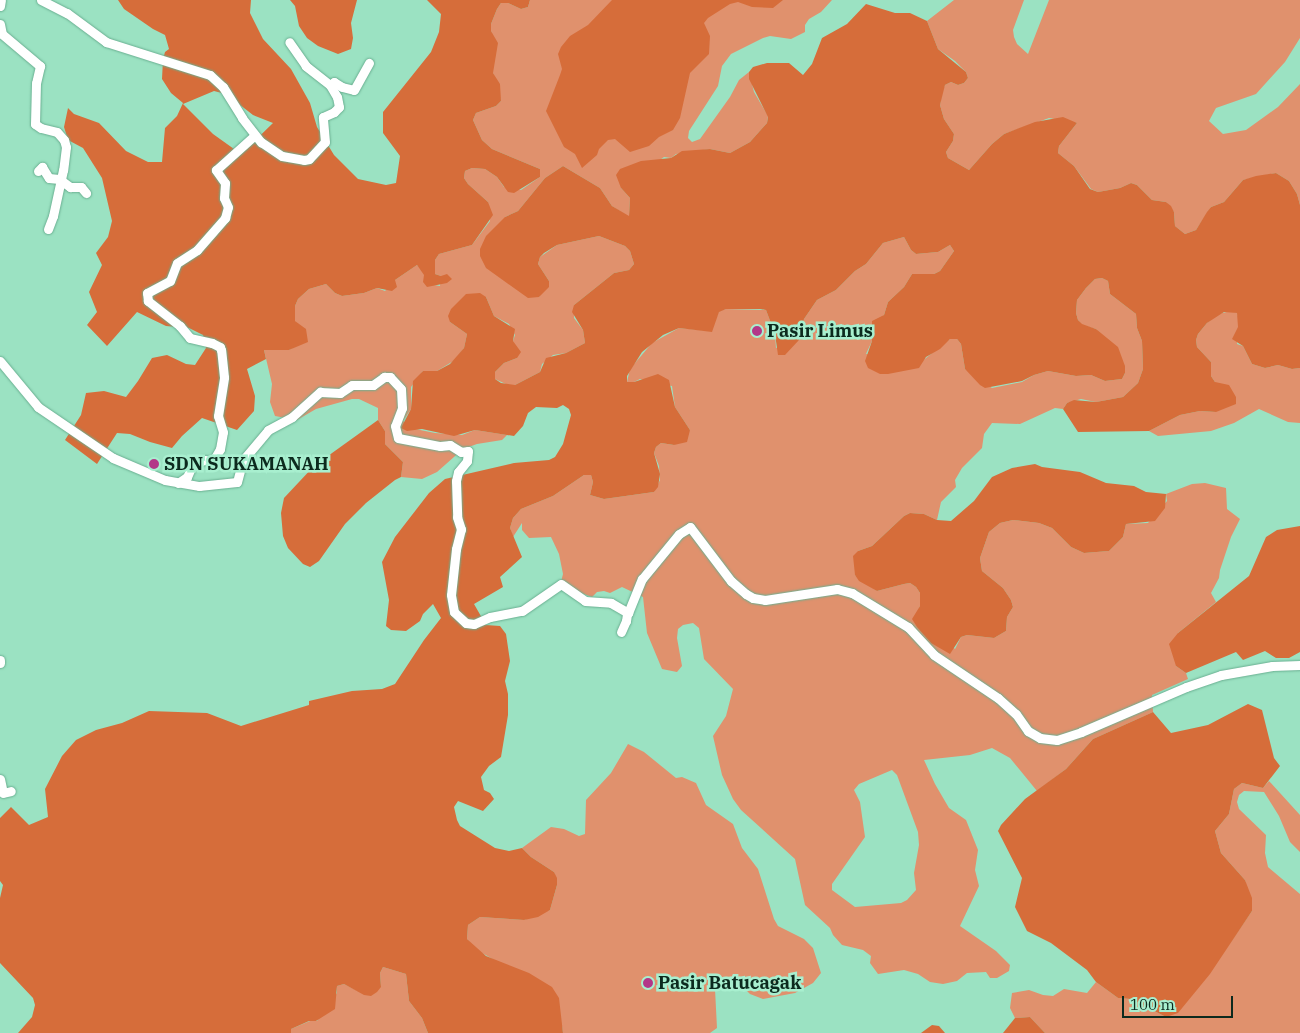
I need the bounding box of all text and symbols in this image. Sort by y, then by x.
place label: Pasir Limus [767,320,873,342]
marker: Pasir Limus [751,325,763,337]
place label: SDN SUKAMANAH [164,453,329,475]
marker: SDN SUKAMANAH [148,458,160,470]
place label: Pasir Batucagak [658,972,801,994]
marker: Pasir Batucagak [642,977,654,989]
scale bar [1125,986,1236,1018]
text: 100 m [1130,995,1175,1014]

